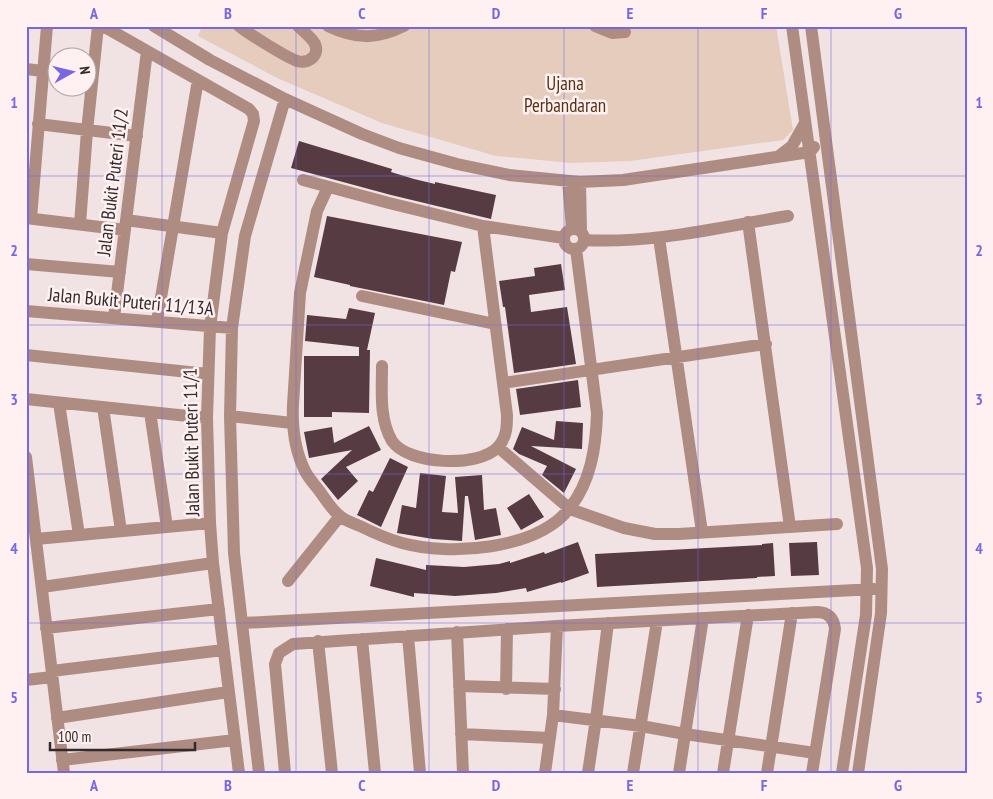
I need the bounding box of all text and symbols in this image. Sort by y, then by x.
text: A [89,3,99,23]
text: B [224,3,232,23]
text: C [358,3,366,23]
text: D [492,3,501,23]
text: E [627,3,634,23]
text: F [761,3,768,23]
text: G [894,3,902,23]
north arrow [48,48,98,98]
text: N [75,65,94,75]
park label: Ujana Perbandaran [524,71,606,117]
text: 1 [10,92,18,112]
text: 1 [975,92,983,112]
street label: Jalan Bukit Puteri 11/2 [91,107,133,258]
text: 2 [10,240,18,260]
text: 2 [975,240,983,260]
street label: Jalan Bukit Puteri 11/13A [46,282,215,320]
street label: Jalan Bukit Puteri 11/1 [178,368,204,517]
text: 3 [10,389,18,409]
text: 3 [975,389,983,409]
text: 4 [10,538,18,558]
text: 4 [975,538,983,558]
text: 5 [10,687,18,707]
text: 5 [975,687,983,707]
scale bar [50,719,195,751]
text: 100 m [58,727,91,746]
text: A [89,775,99,795]
text: B [224,775,232,795]
text: C [358,775,366,795]
text: D [492,775,501,795]
text: E [627,775,634,795]
text: F [761,775,768,795]
text: G [894,775,902,795]

